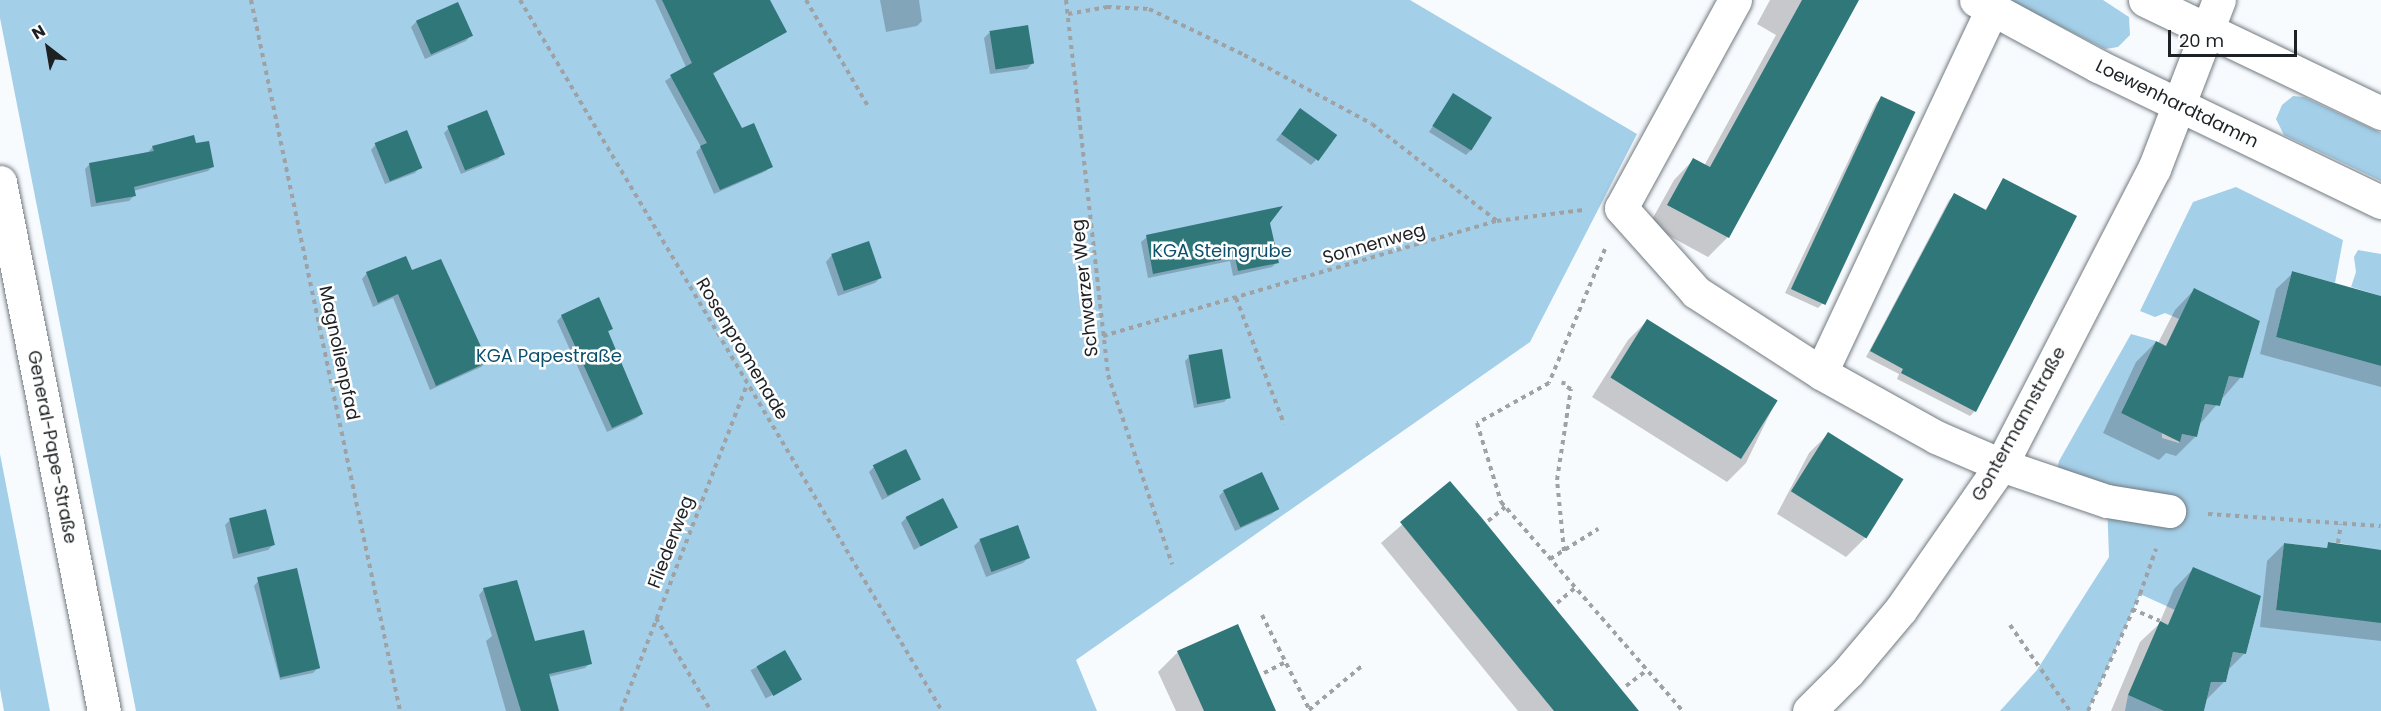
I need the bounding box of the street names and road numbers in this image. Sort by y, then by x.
street label: Loewenhardtdamm [2092,55,2262,153]
street label: Schwarzer Weg [1067,218,1103,358]
street label: Sonnenweg [1320,219,1428,269]
street label: Rosenpromenade [691,274,793,424]
street label: Magnolienpfad [314,284,364,422]
street label: Gontermannstraße [1968,343,2070,505]
street label: General-Pape-Straße [23,349,81,545]
street label: Fliederweg [643,493,699,591]

